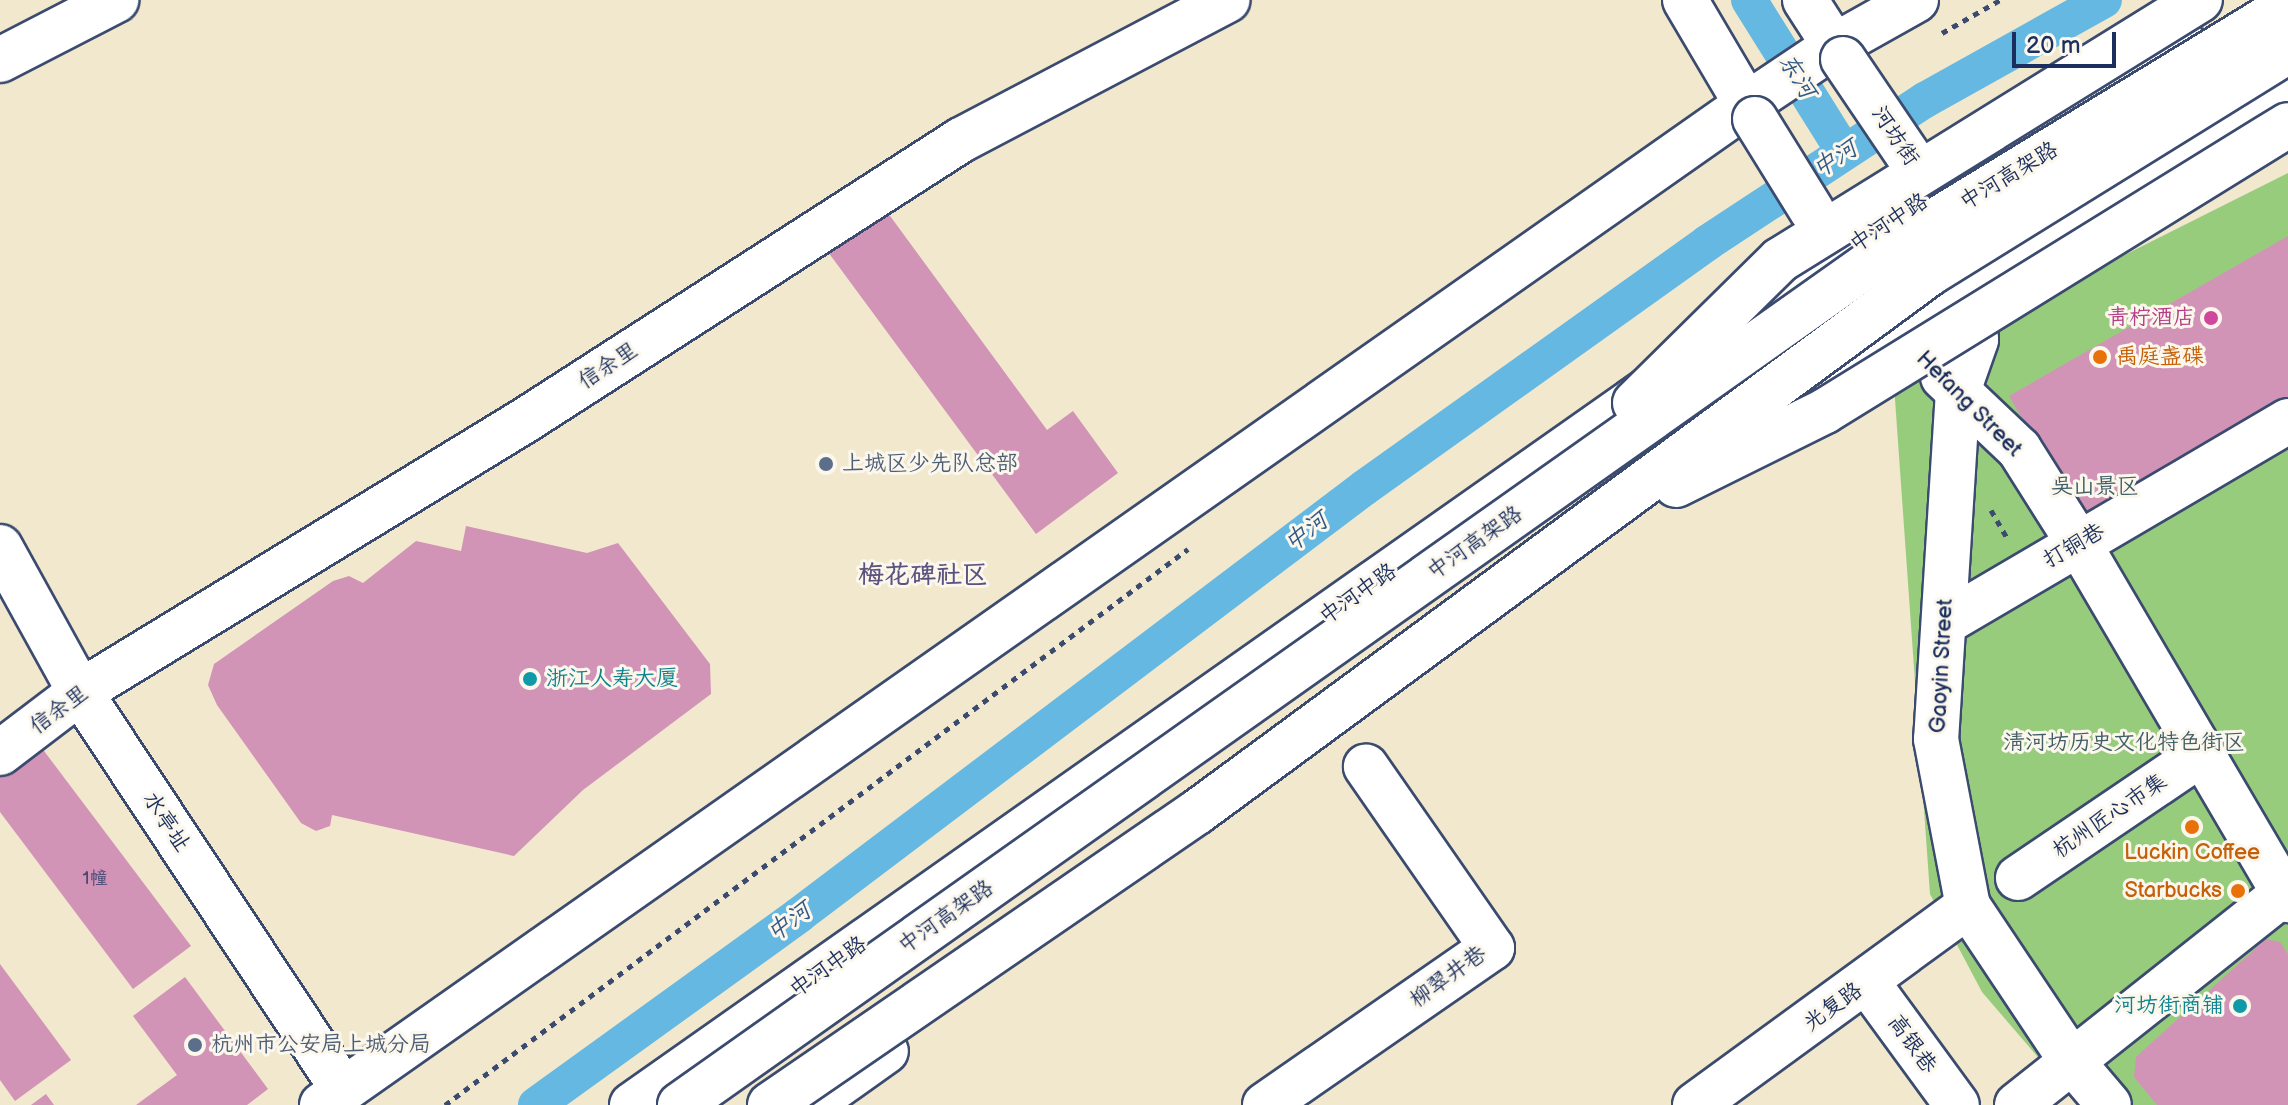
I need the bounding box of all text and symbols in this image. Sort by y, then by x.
scale bar [2016,16,2120,66]
text: 20 m [2026,31,2081,60]
water label: 东河 [1772,48,1822,104]
street label: 河坊街 [1866,101,1924,171]
water label: 中河 [1807,134,1863,184]
street label: 中河高架路 [1955,136,2063,216]
street label: 中河中路 [1845,188,1933,258]
place label: 青柠酒店 [2107,305,2195,331]
marker: 青柠酒店 [2202,309,2220,327]
street label: 信余里 [573,337,643,395]
place label: 禹庭盏碟 [2116,344,2204,370]
street label: Hefang Street [1911,346,2027,462]
marker: 禹庭盏碟 [2091,348,2109,366]
place label: 上城区少先队总部 [842,451,1018,477]
marker: 上城区少先队总部 [817,455,835,473]
park label: 吴山景区 [2051,474,2139,500]
street label: 中河高架路 [1422,501,1528,585]
water label: 中河 [1278,506,1334,558]
street label: 打铜巷 [2039,518,2109,574]
street label: 中河中路 [1314,558,1402,630]
district label: 梅花碑社区 [858,560,988,592]
street label: Gaoyin Street [1925,598,1959,734]
place label: 浙江人寿大厦 [546,666,678,692]
marker: 浙江人寿大厦 [521,670,539,688]
street label: 信余里 [25,680,93,740]
park label: 清河坊历史文化特色街区 [2003,730,2245,756]
street label: 杭州匠心市集 [2048,768,2172,864]
street label: 水亭址 [137,787,195,857]
marker: Luckin Coffee [2183,818,2201,836]
place label: Luckin Coffee [2124,840,2260,866]
house number: 1幢 [83,868,107,890]
street label: 中河高架路 [893,875,999,959]
place label: Starbucks [2124,878,2222,904]
marker: Starbucks [2229,882,2247,900]
water label: 中河 [761,896,817,948]
street label: 中河中路 [784,931,872,1003]
street label: 柳翠井巷 [1405,940,1491,1014]
street label: 光复路 [1799,977,1867,1037]
place label: 河坊街商铺 [2114,993,2224,1019]
marker: 河坊街商铺 [2231,997,2249,1015]
street label: 高银巷 [1882,1010,1942,1078]
place label: 杭州市公安局上城分局 [211,1032,431,1058]
marker: 杭州市公安局上城分局 [186,1036,204,1054]

